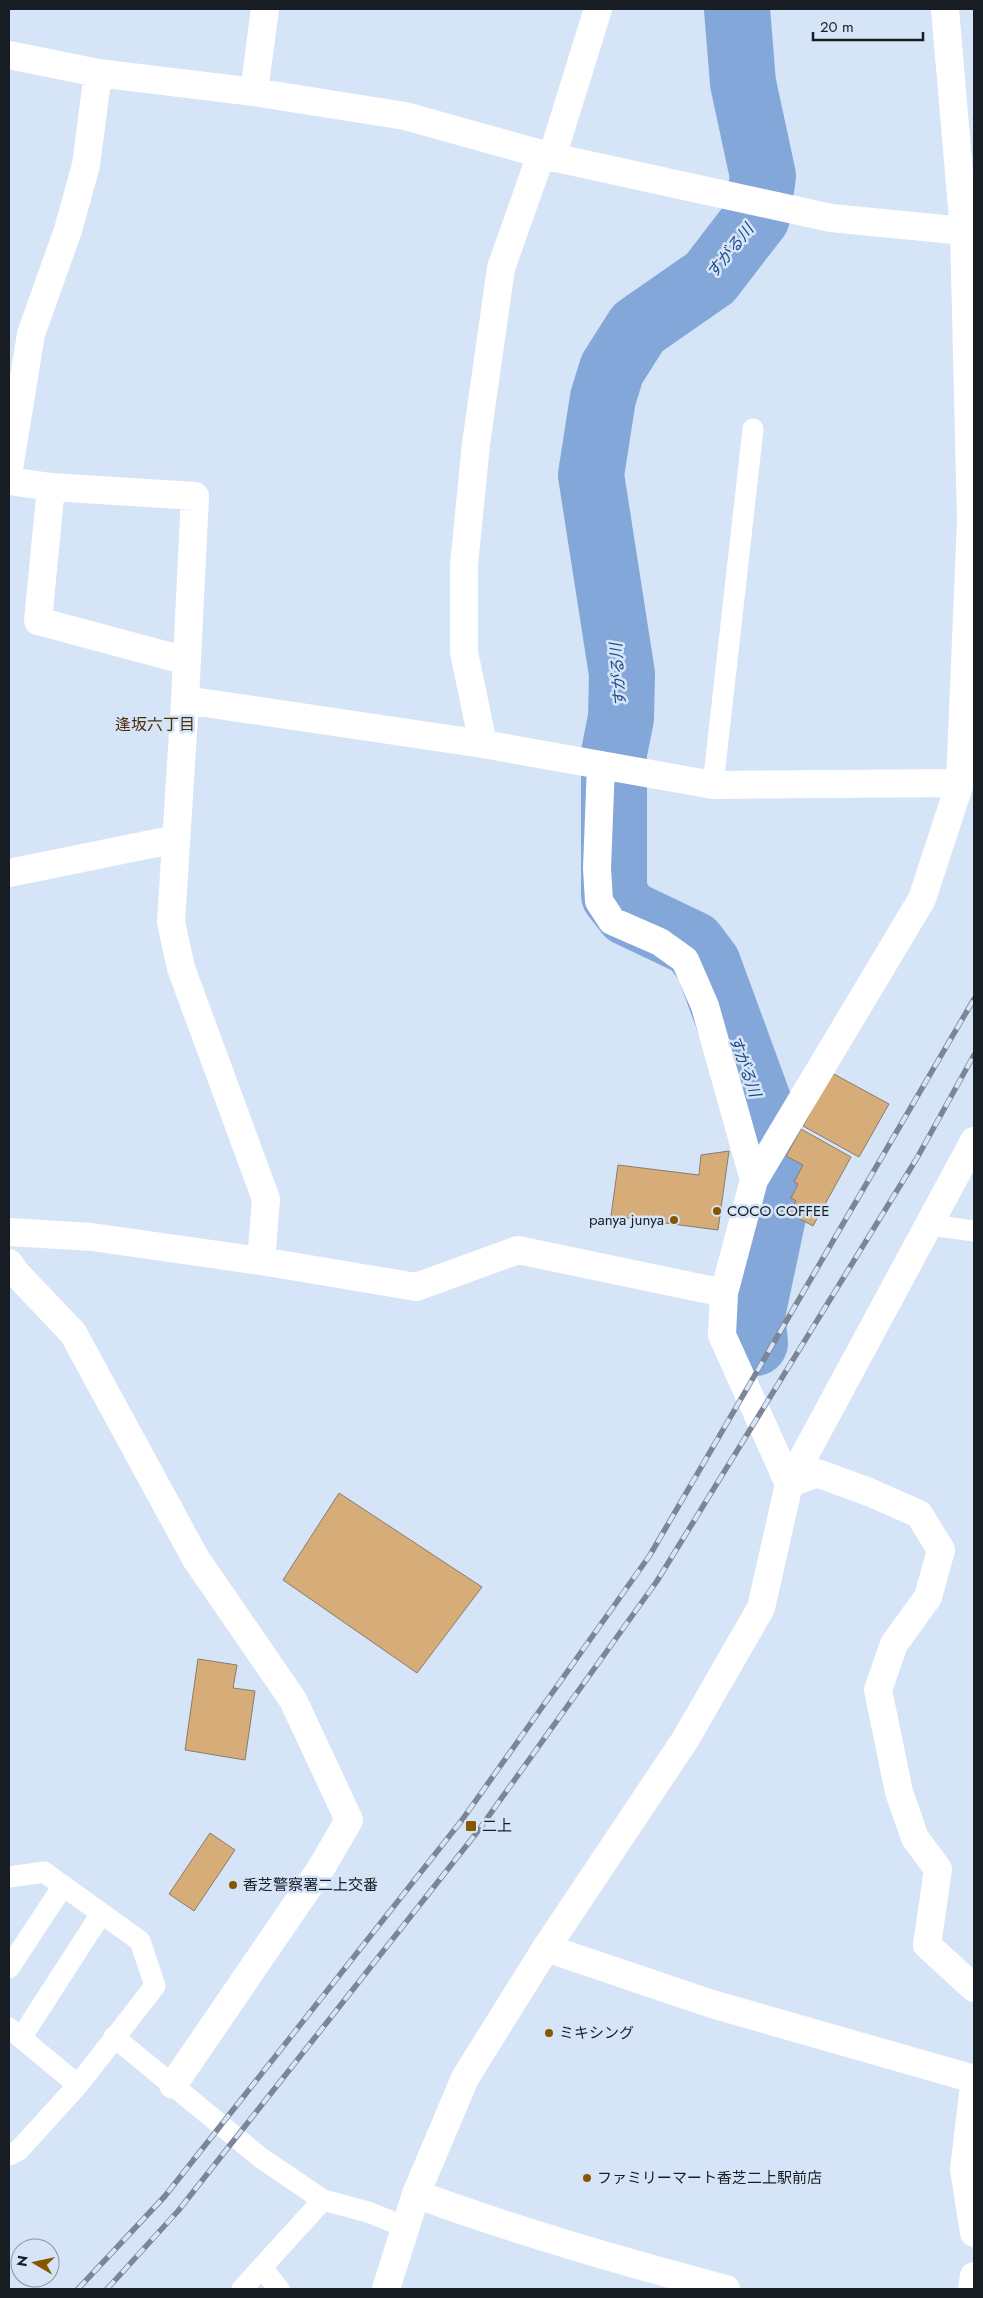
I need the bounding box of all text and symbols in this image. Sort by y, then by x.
scale bar [813,10,923,42]
text: 20 m [820,16,854,38]
water label: すがる川 [701,217,760,283]
water label: すがる川 [604,640,632,708]
district label: 逢坂六丁目 [115,713,195,736]
water label: すがる川 [723,1032,767,1102]
place label: COCO COFFEE [727,1200,829,1222]
marker: COCO COFFEE [711,1205,723,1217]
place label: panya junya [589,1209,664,1231]
marker: panya junya [668,1214,680,1226]
place label: 二上 [482,1815,512,1837]
marker: 二上 [464,1819,478,1833]
place label: 香芝警察署二上交番 [243,1874,378,1896]
marker: 香芝警察署二上交番 [227,1879,239,1891]
place label: ミキシング [559,2022,634,2044]
marker: ミキシング [543,2027,555,2039]
place label: ファミリーマート香芝二上駅前店 [597,2167,822,2189]
marker: ファミリーマート香芝二上駅前店 [581,2172,593,2184]
north arrow [10,2238,60,2288]
text: N [11,2254,33,2268]

